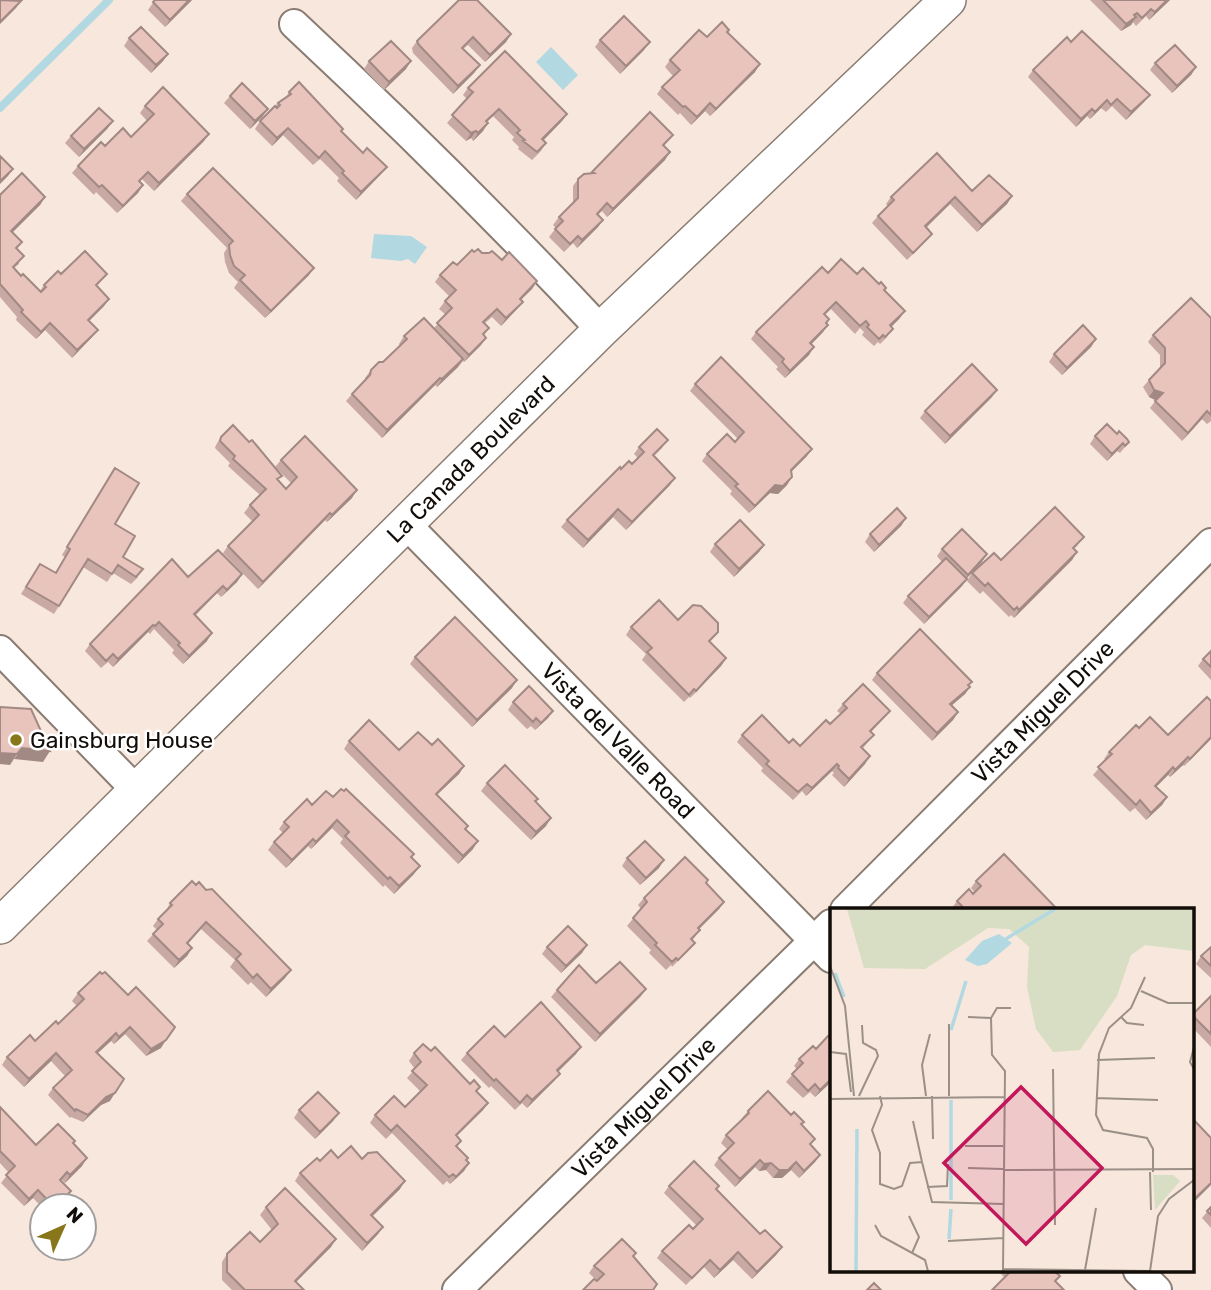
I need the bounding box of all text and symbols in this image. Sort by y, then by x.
street label: La Canada Boulevard [381,370,561,549]
street label: Vista Miguel Drive [966,634,1120,789]
street label: Vista del Valle Road [535,657,701,824]
place label: Gainsburg House [30,726,213,754]
marker: Gainsburg House [8,732,24,748]
inset map [830,908,1194,1272]
street label: Vista Miguel Drive [566,1031,721,1184]
north arrow [28,1192,98,1262]
text: N [62,1202,88,1228]

